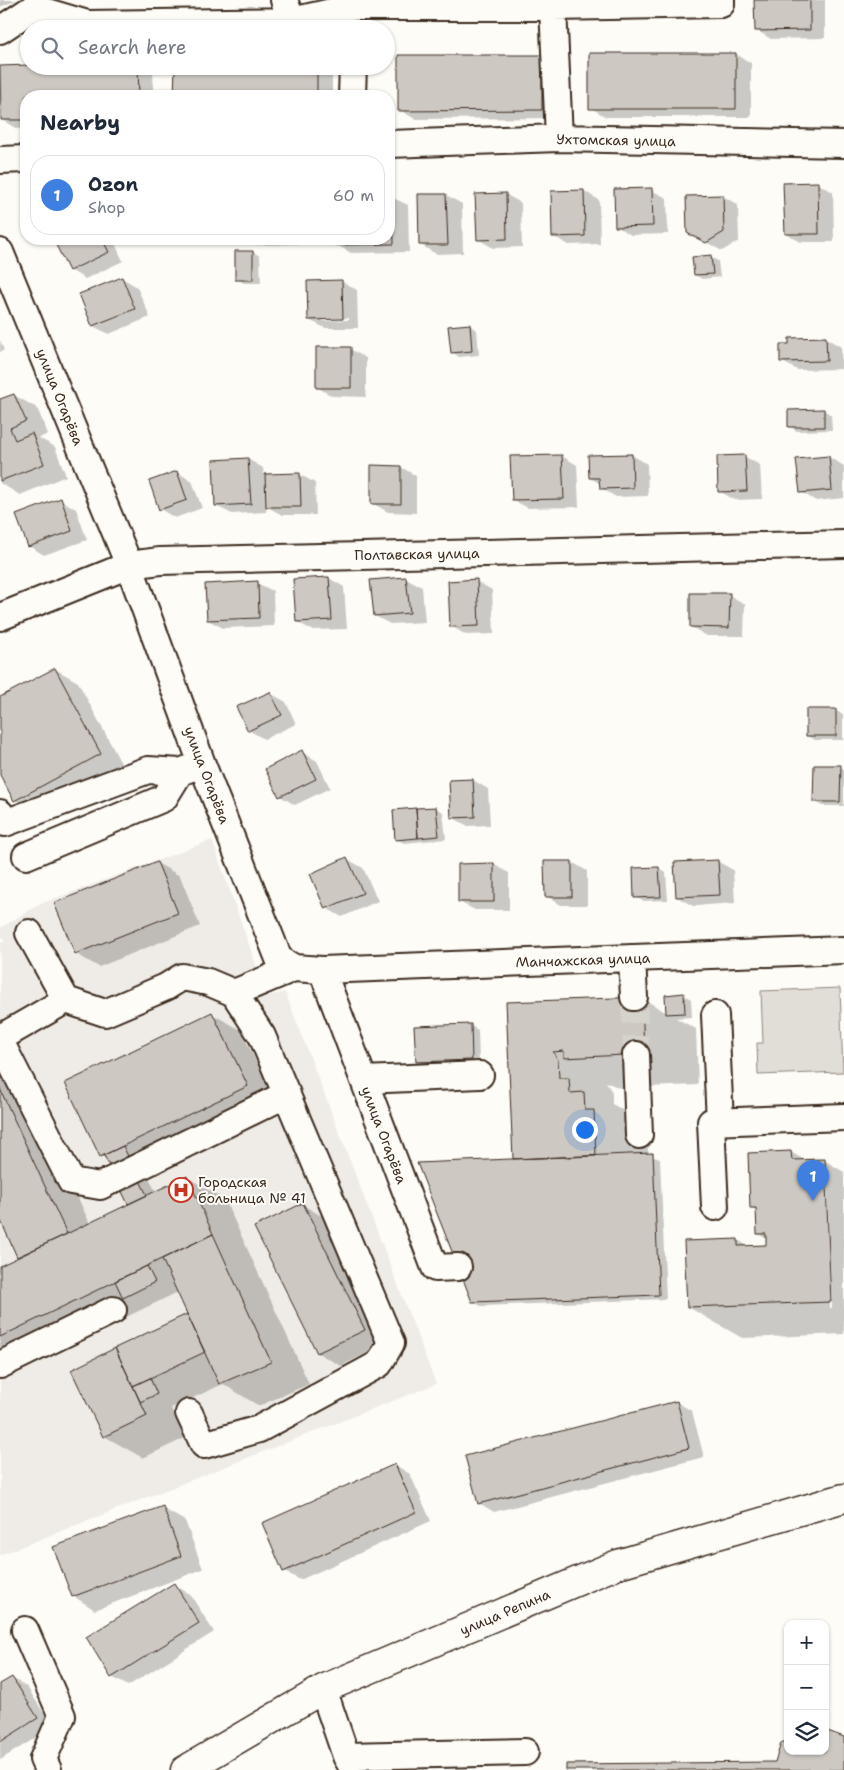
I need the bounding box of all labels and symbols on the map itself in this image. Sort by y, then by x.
street label: Ухтомская улица [556,130,676,150]
street label: улица Огарёва [32,346,88,448]
street label: Полтавская улица [354,544,480,564]
street label: улица Огарёва [180,724,234,827]
street label: Манчажская улица [515,949,651,971]
street label: улица Огарёва [357,1084,411,1187]
your location [572,1117,598,1143]
pin: 1 [797,1160,829,1201]
place label: Городская больница № 41 [198,1173,306,1207]
hospital icon: Городская больница № 41 [168,1177,194,1203]
street label: улица Репина [457,1585,553,1639]

